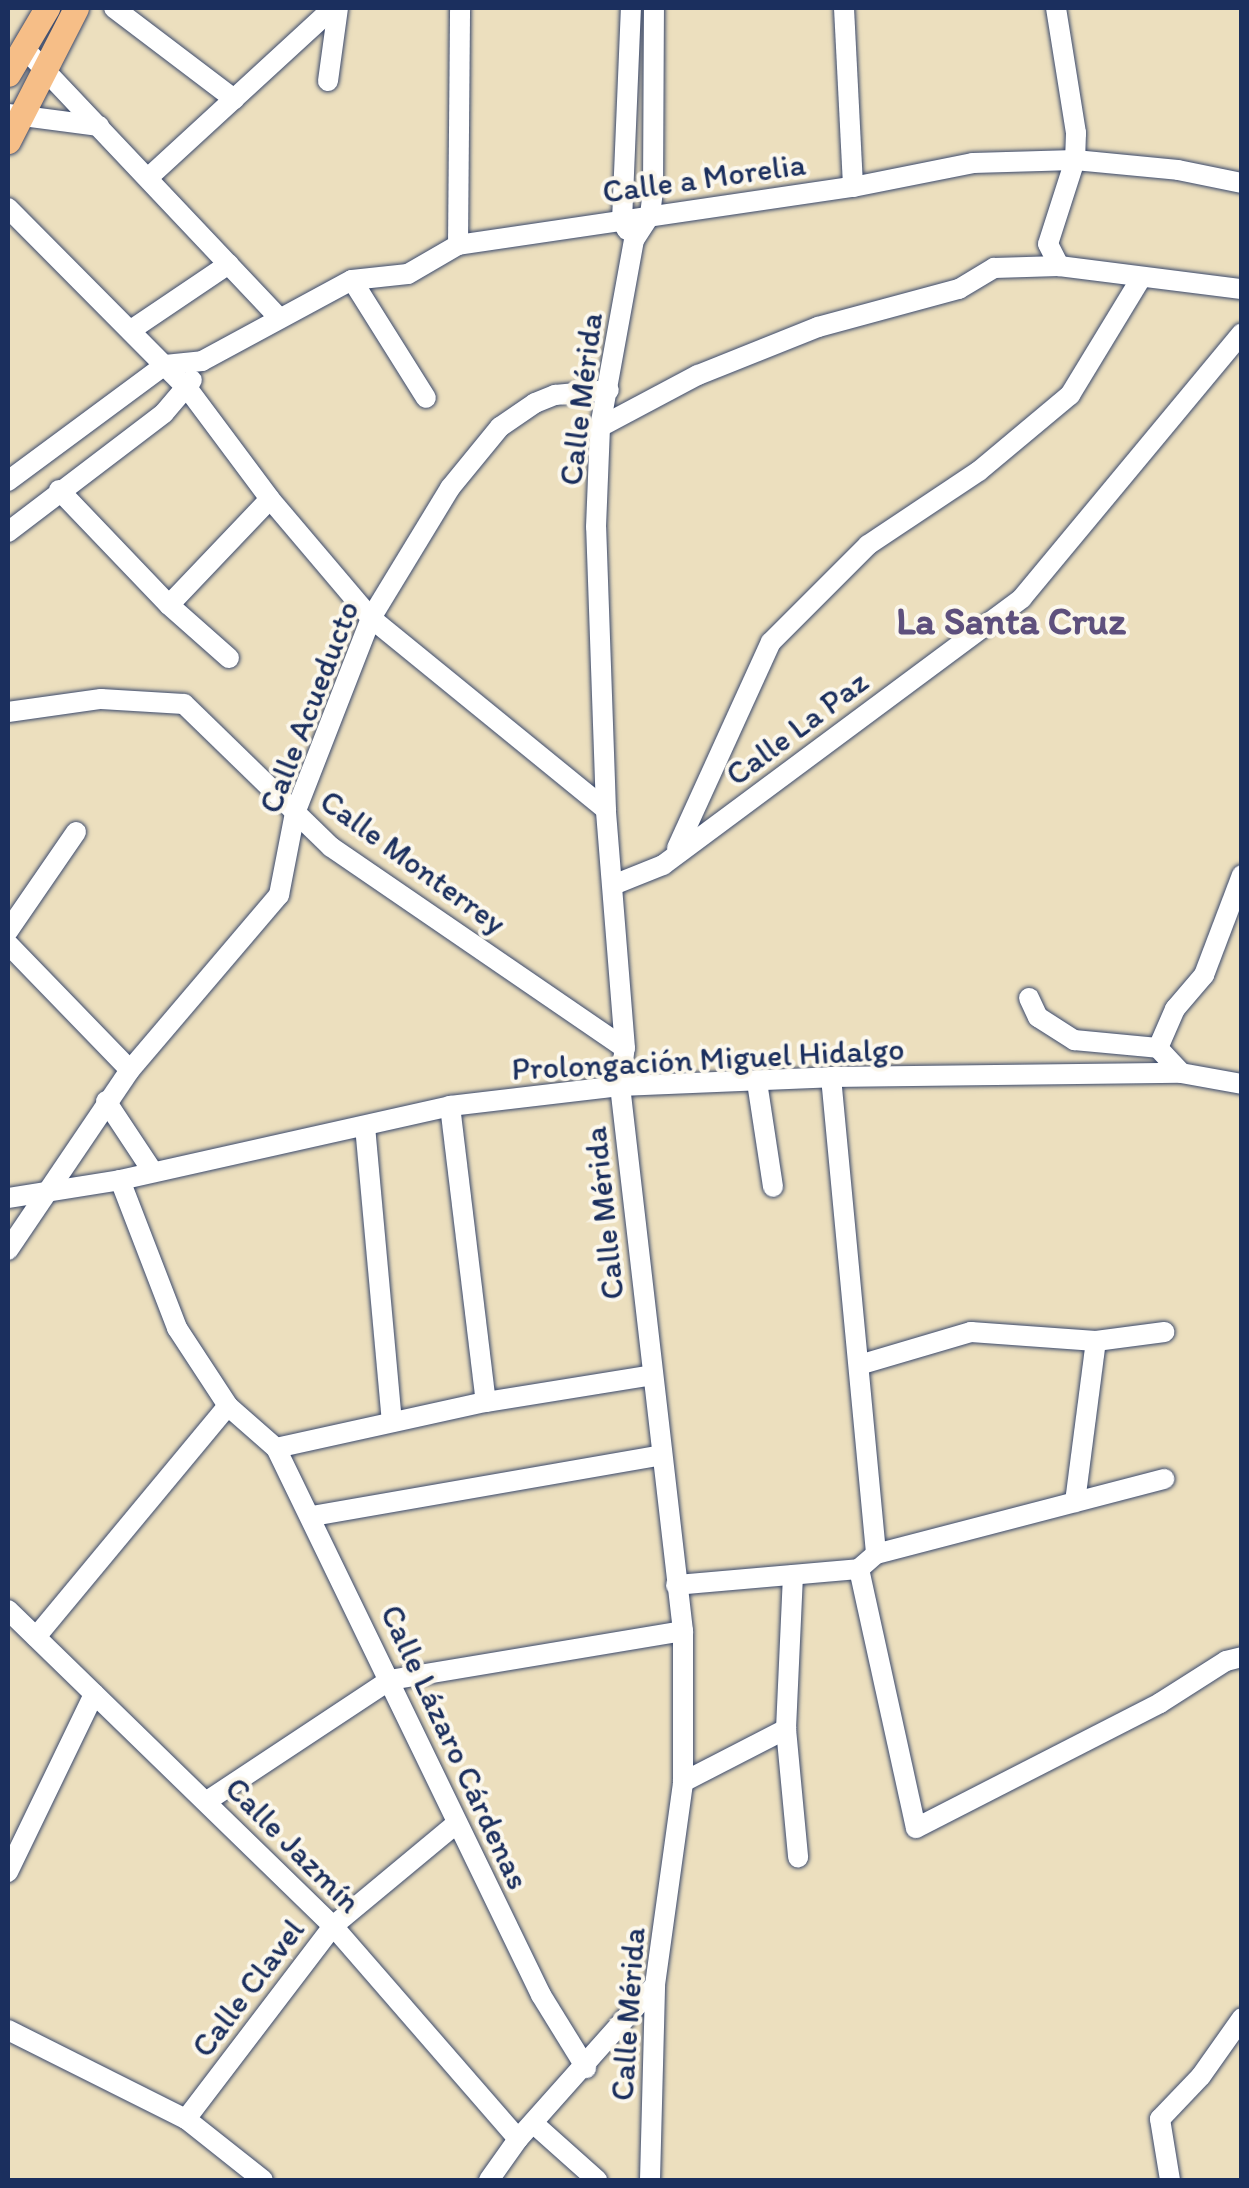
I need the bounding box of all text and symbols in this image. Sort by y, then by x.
street label: Calle a Morelia [600,145,808,211]
street label: Calle Mérida [551,311,611,487]
street label: Calle Acueducto [251,595,367,819]
district label: La Santa Cruz [896,599,1126,645]
street label: Calle La Paz [719,663,875,793]
street label: Calle Monterrey [313,782,513,942]
street label: Prolongación Miguel Hidalgo [511,1030,905,1088]
street label: Calle Mérida [576,1125,632,1301]
street label: Calle Lázaro Cárdenas [372,1599,538,1895]
street label: Calle Jazmín [217,1769,369,1921]
street label: Calle Clavel [184,1911,312,2065]
street label: Calle Mérida [603,1927,653,2101]

